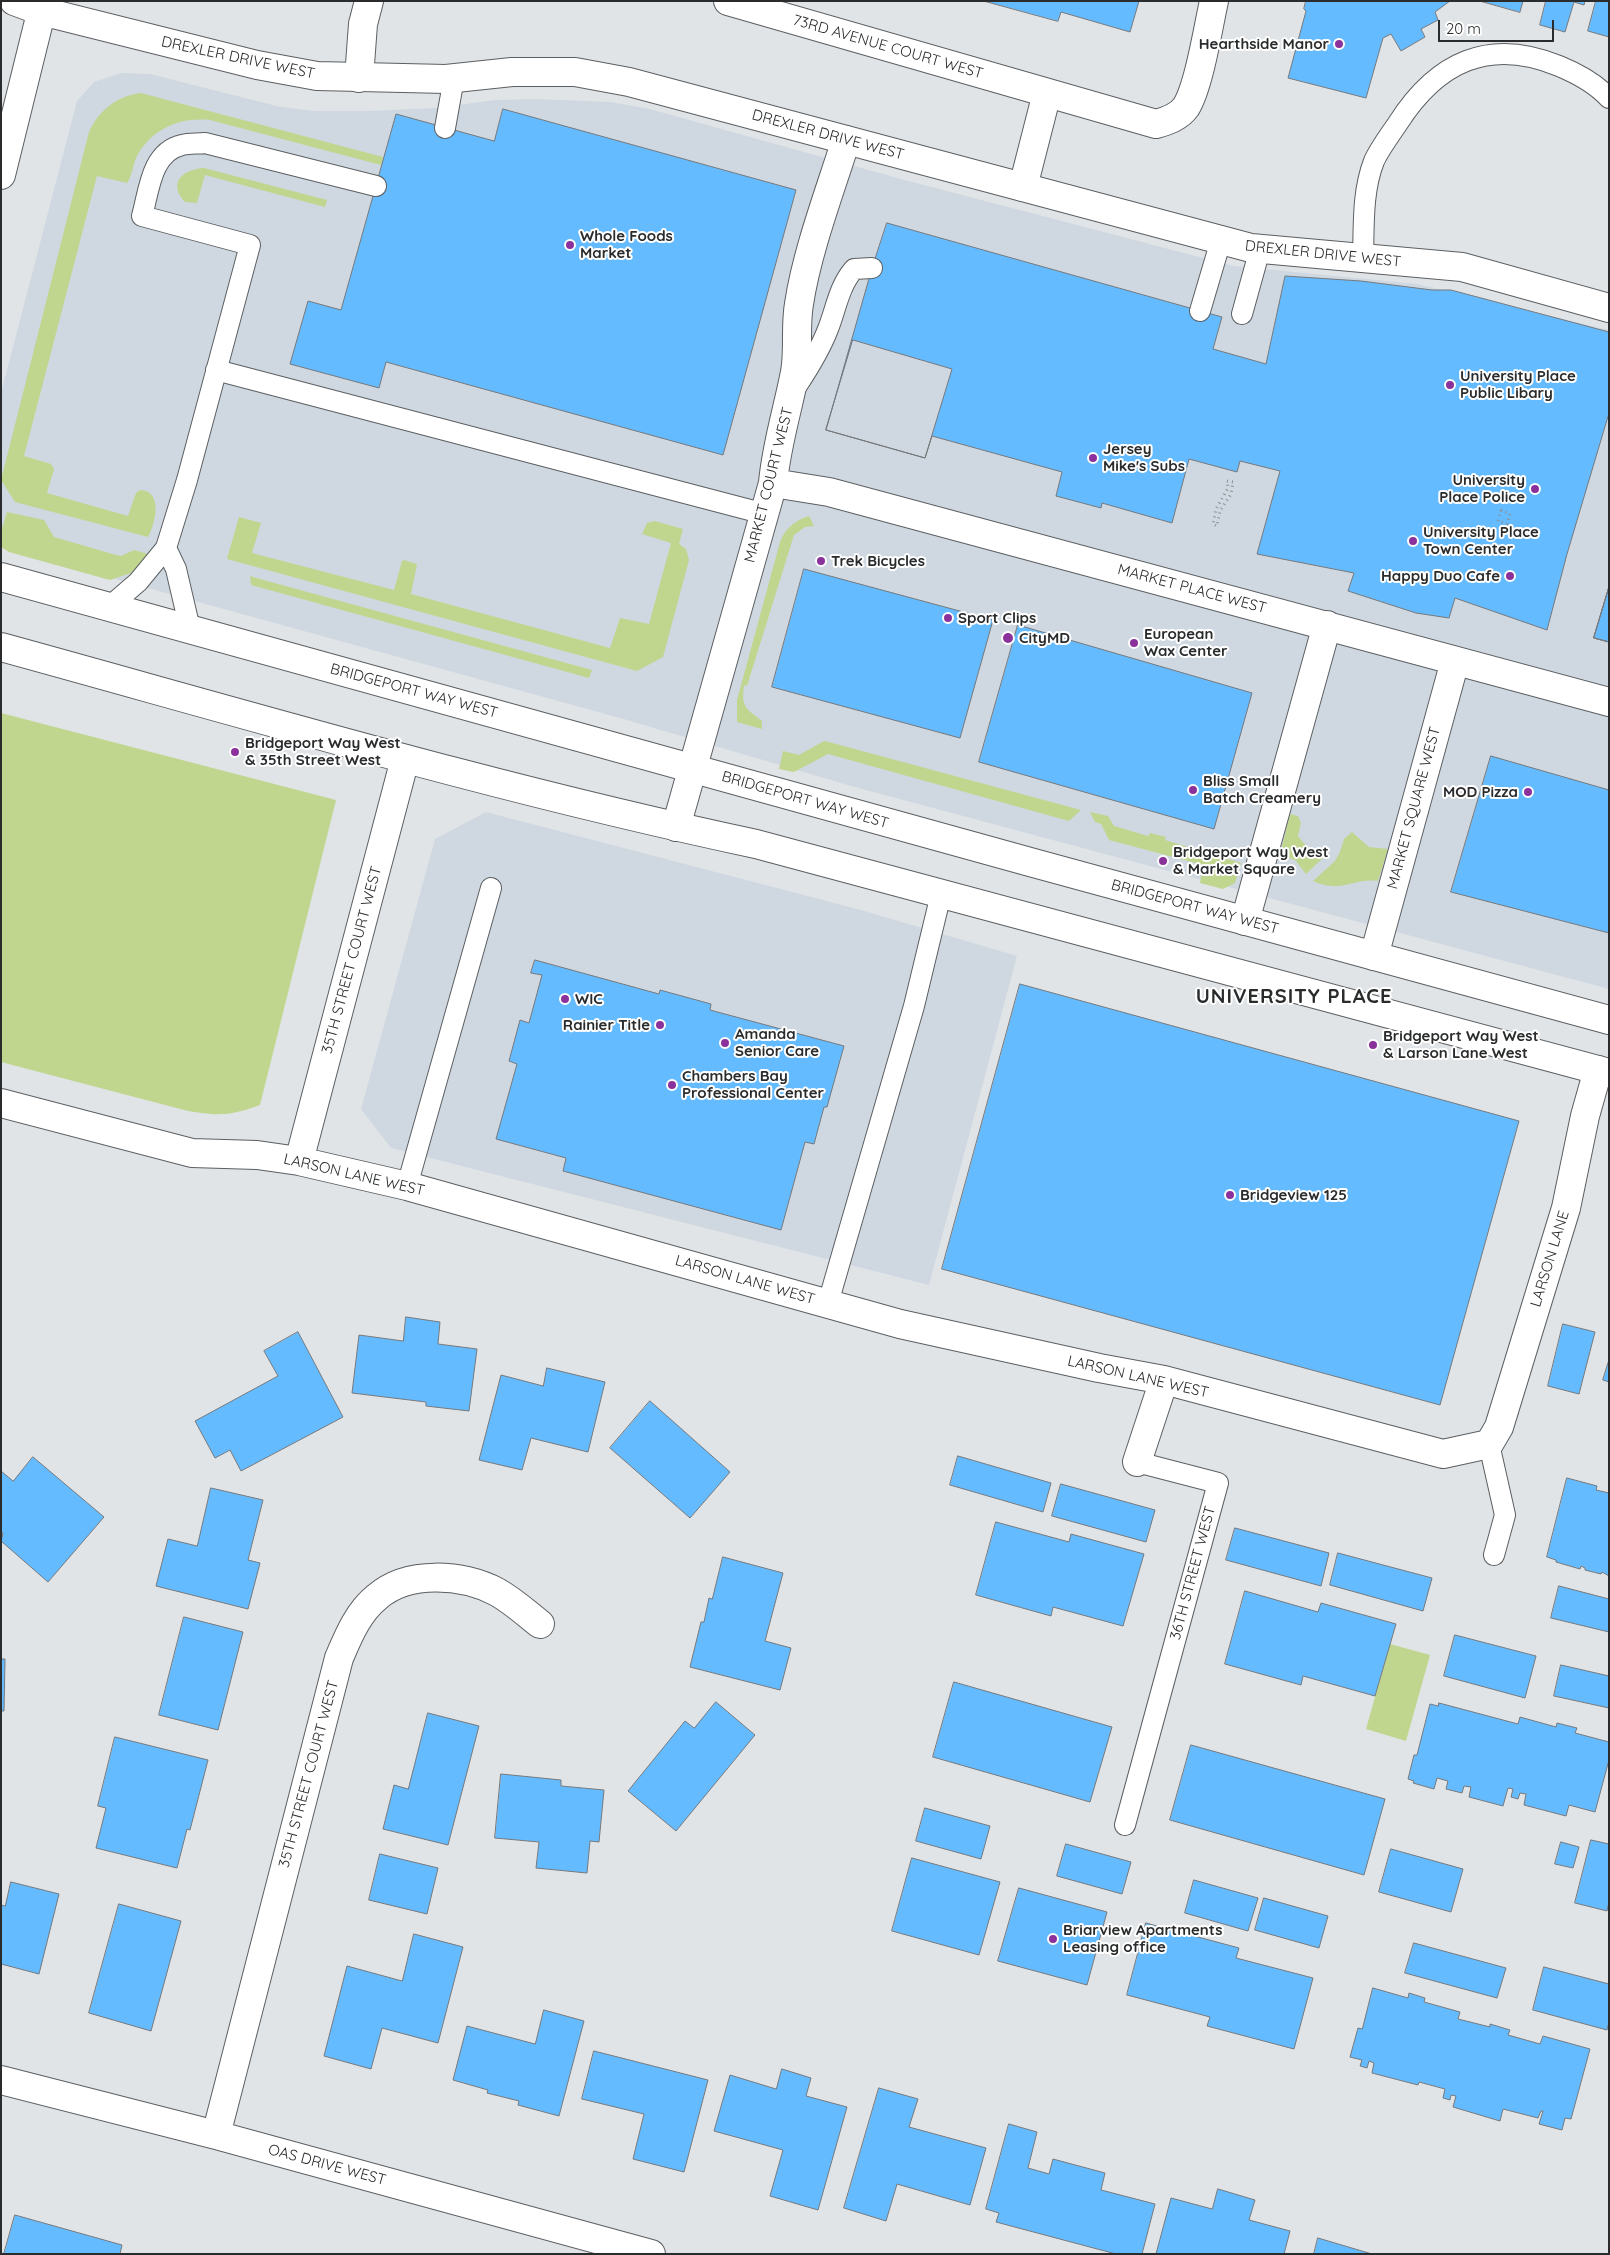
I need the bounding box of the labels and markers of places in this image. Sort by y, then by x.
place label: Hearthside Manor [1199,35,1329,53]
marker: Hearthside Manor [1333,38,1345,50]
place label: Whole Foods Market [580,227,673,262]
marker: Whole Foods Market [564,239,576,251]
place label: University Place Public Libary [1460,367,1576,402]
marker: University Place Public Libary [1444,379,1456,391]
place label: Jersey Mike's Subs [1103,440,1185,475]
marker: Jersey Mike's Subs [1087,452,1099,464]
place label: University Place Police [1439,471,1525,506]
marker: University Place Police [1529,483,1541,495]
place label: University Place Town Center [1423,523,1539,558]
marker: University Place Town Center [1407,535,1419,547]
place label: Trek Bicycles [831,552,925,570]
marker: Trek Bicycles [815,555,827,567]
place label: Happy Duo Cafe [1381,567,1500,585]
marker: Happy Duo Cafe [1504,570,1516,582]
place label: Sport Clips [958,609,1036,627]
marker: Sport Clips [942,612,954,624]
place label: European Wax Center [1144,625,1228,660]
place label: CityMD [1019,629,1070,647]
marker: CityMD [1001,631,1015,645]
marker: European Wax Center [1128,637,1140,649]
place label: Bridgeport Way West & 35th Street West [245,734,401,769]
marker: Bridgeport Way West & 35th Street West [229,746,241,758]
place label: Bliss Small Batch Creamery [1203,772,1321,807]
place label: MOD Pizza [1443,783,1518,801]
marker: Bliss Small Batch Creamery [1187,784,1199,796]
marker: MOD Pizza [1522,786,1534,798]
place label: Bridgeport Way West & Market Square [1173,843,1329,878]
marker: Bridgeport Way West & Market Square [1157,855,1169,867]
place label: WIC [575,990,603,1008]
marker: WIC [559,993,571,1005]
place label: Rainier Title [563,1016,650,1034]
marker: Rainier Title [654,1019,666,1031]
place label: Amanda Senior Care [735,1025,819,1060]
place label: Bridgeport Way West & Larson Lane West [1383,1027,1539,1062]
marker: Amanda Senior Care [719,1037,731,1049]
marker: Bridgeport Way West & Larson Lane West [1367,1039,1379,1051]
place label: Chambers Bay Professional Center [682,1067,824,1102]
marker: Chambers Bay Professional Center [666,1079,678,1091]
place label: Bridgeview 125 [1240,1186,1347,1204]
marker: Bridgeview 125 [1224,1189,1236,1201]
place label: Briarview Apartments Leasing office [1063,1921,1222,1956]
marker: Briarview Apartments Leasing office [1047,1933,1059,1945]

